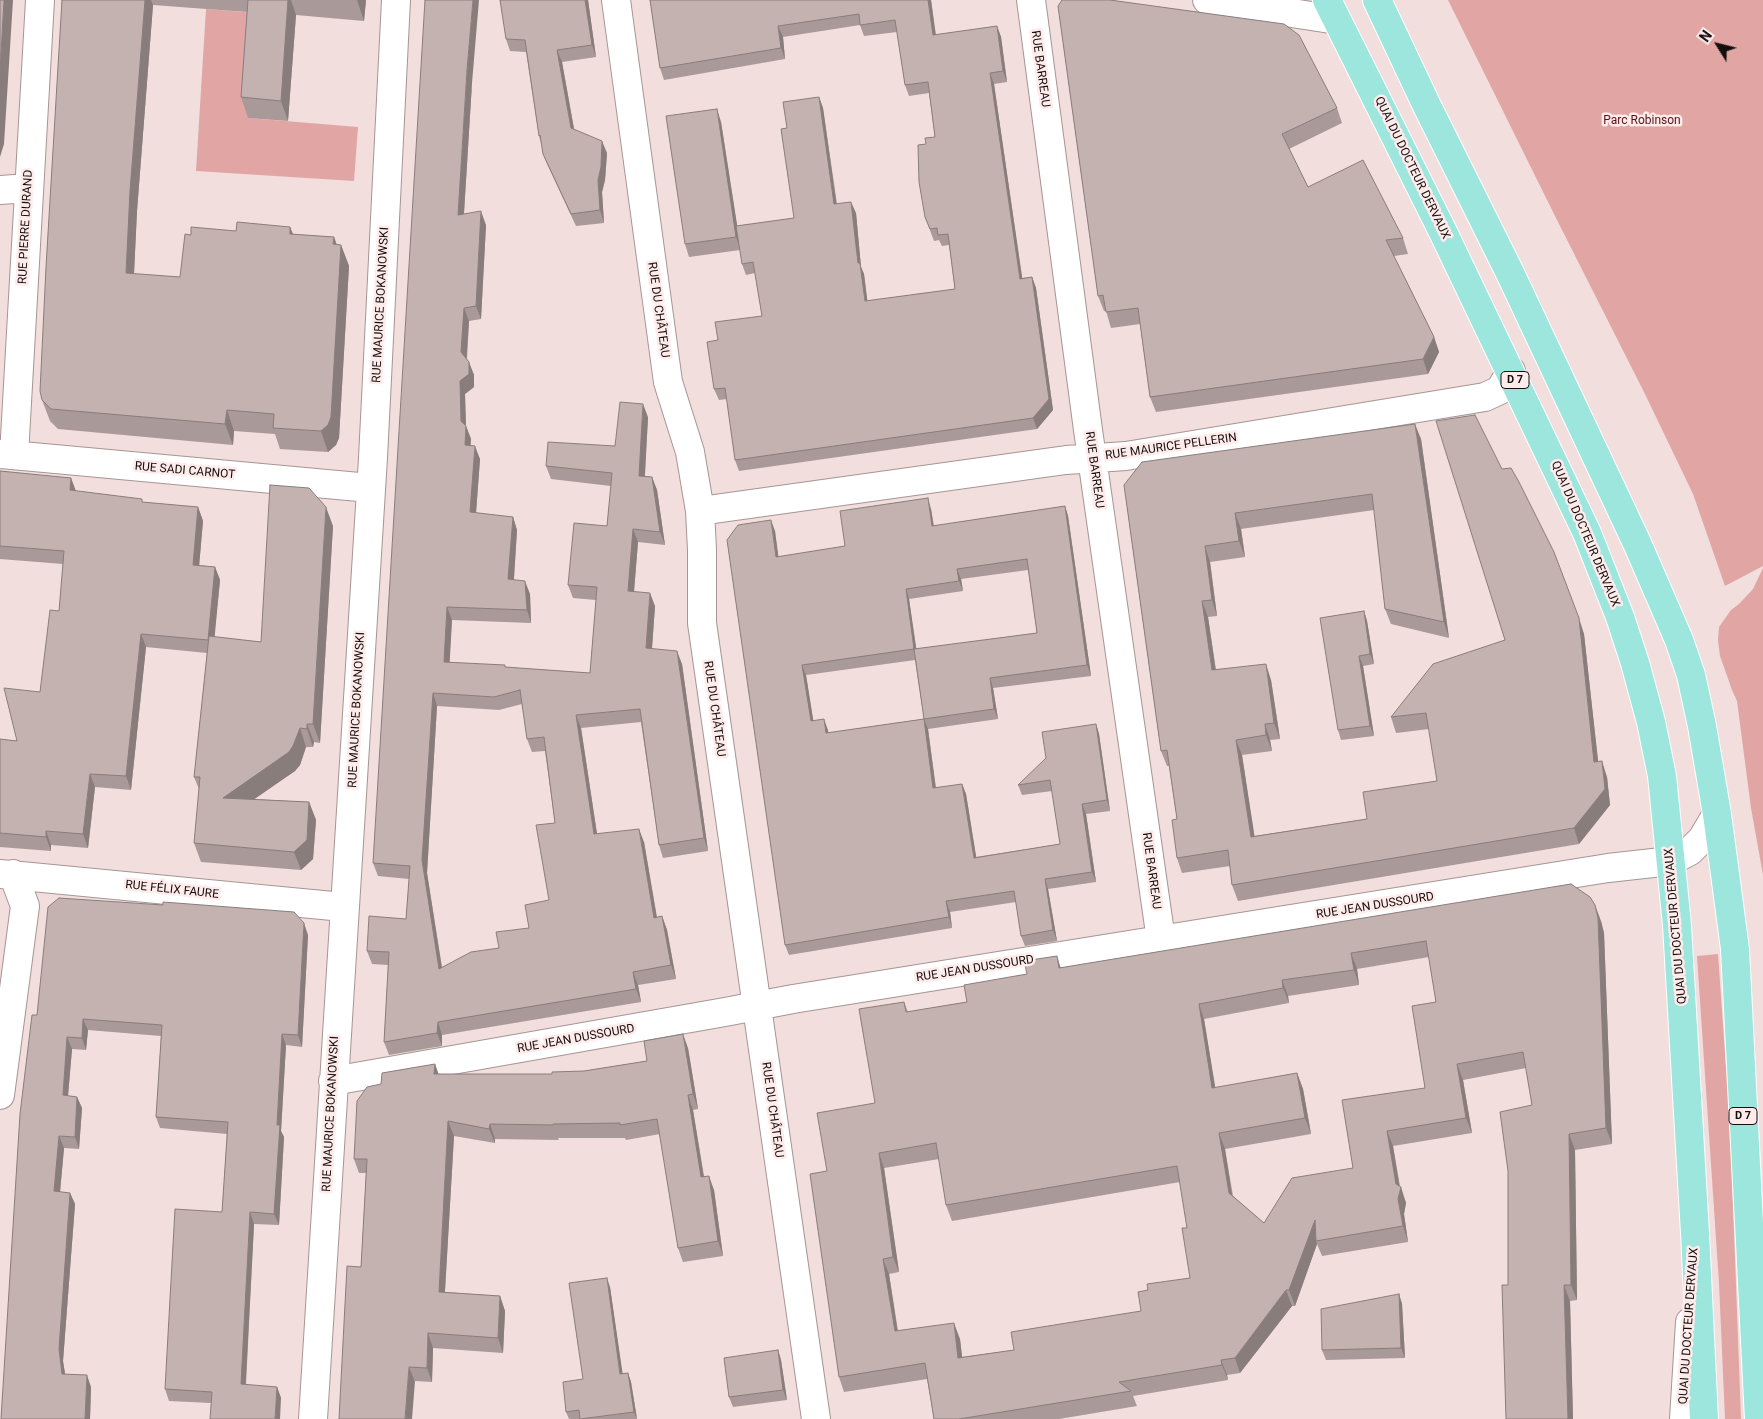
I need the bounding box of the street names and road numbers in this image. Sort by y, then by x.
street label: RUE BARREAU [1027,30,1053,108]
street label: QUAI DU DOCTEUR DERVAUX [1371,94,1453,242]
street label: RUE PIERRE DURAND [16,169,36,285]
street label: RUE MAURICE BOKANOWSKI [370,227,392,383]
street label: RUE DU CHÂTEAU [644,261,672,359]
road number: D 7 [1501,372,1529,388]
street label: RUE BARREAU [1081,431,1107,509]
street label: RUE MAURICE PELLERIN [1104,431,1238,463]
street label: RUE SADI CARNOT [134,459,236,483]
street label: QUAI DU DOCTEUR DERVAUX [1548,459,1622,609]
street label: RUE MAURICE BOKANOWSKI [346,632,368,788]
street label: RUE DU CHÂTEAU [700,660,728,758]
street label: RUE BARREAU [1138,832,1164,910]
street label: QUAI DU DOCTEUR DERVAUX [1662,847,1690,1005]
street label: RUE FÉLIX FAURE [124,878,220,902]
street label: RUE JEAN DUSSOURD [1315,890,1435,922]
street label: RUE JEAN DUSSOURD [915,953,1035,985]
street label: RUE JEAN DUSSOURD [516,1022,636,1056]
street label: RUE MAURICE BOKANOWSKI [320,1036,342,1192]
street label: RUE DU CHÂTEAU [758,1061,786,1159]
road number: D 7 [1729,1108,1757,1124]
street label: QUAI DU DOCTEUR DERVAUX [1676,1247,1702,1405]

